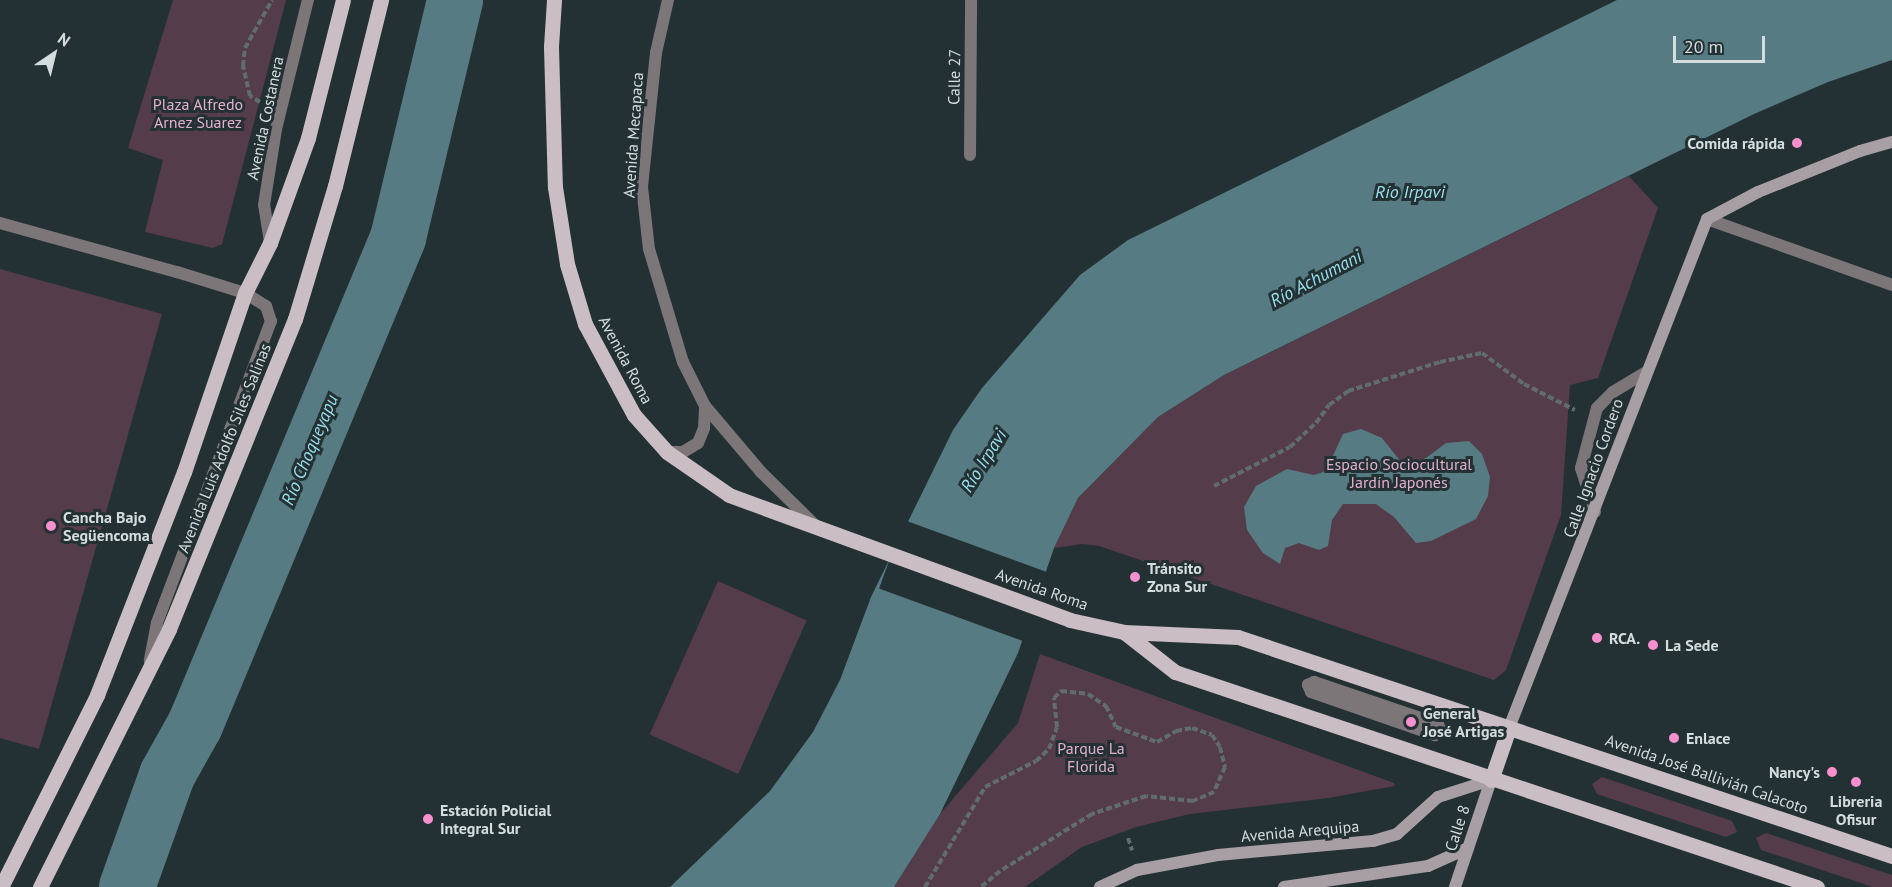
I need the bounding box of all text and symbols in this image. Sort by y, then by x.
north arrow [24,24,84,84]
scale bar [1676,24,1768,62]
text: N [54,28,74,50]
text: 20 m [1684,35,1723,58]
street label: Calle 27 [944,49,964,105]
street label: Avenida Costanera [243,54,287,182]
street label: Avenida Mecapaca [619,72,647,198]
park label: Plaza Alfredo Arnez Suarez [153,94,243,132]
place label: Comida rápida [1687,133,1785,153]
marker: Comida rápida [1790,136,1804,150]
water label: Río Irpavi [1375,181,1445,203]
water label: Río Achumani [1266,246,1366,312]
street label: Avenida Roma [595,313,657,407]
street label: Avenida Luis Adolfo Siles Salinas [173,340,275,556]
water label: Río Choqueyapu [277,392,343,508]
street label: Calle Ignacio Cordero [1559,396,1627,540]
water label: Río Irpavi [956,426,1012,496]
park label: Espacio Sociocultural Jardín Japonés [1326,454,1472,492]
place label: Cancha Bajo Següencoma [63,507,150,545]
marker: Cancha Bajo Següencoma [44,519,58,533]
place label: Tránsito Zona Sur [1147,558,1207,596]
street label: Avenida Roma [993,564,1091,614]
marker: Tránsito Zona Sur [1128,570,1142,584]
place label: RCA. [1609,628,1640,648]
marker: RCA. [1590,631,1604,645]
place label: La Sede [1665,635,1719,655]
marker: La Sede [1646,638,1660,652]
place label: General José Artigas [1423,703,1505,741]
marker: General José Artigas [1404,715,1418,729]
place label: Enlace [1686,728,1730,748]
street label: Avenida José Ballivián Calacoto [1603,730,1811,818]
marker: Enlace [1667,731,1681,745]
park label: Parque La Florida [1057,738,1125,776]
place label: Nancy's [1769,762,1820,782]
marker: Nancy's [1825,765,1839,779]
marker: Libreria Ofisur [1849,775,1863,789]
place label: Libreria Ofisur [1830,791,1882,829]
place label: Estación Policial Integral Sur [440,800,551,838]
street label: Calle 8 [1441,803,1473,853]
marker: Estación Policial Integral Sur [421,812,435,826]
street label: Avenida Arequipa [1240,816,1360,846]

